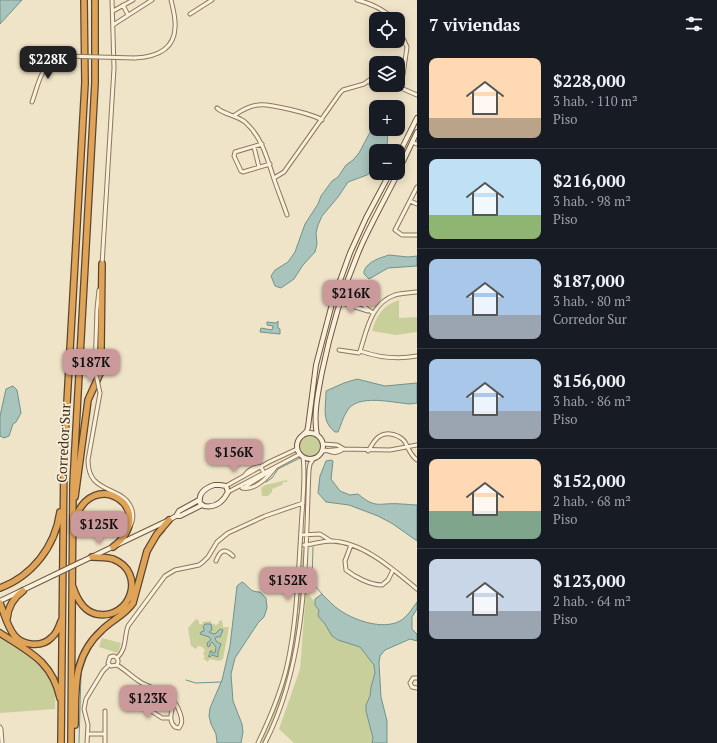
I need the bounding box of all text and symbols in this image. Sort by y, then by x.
map controls [369,12,405,180]
button: locate [369,12,405,48]
text: 7 viviendas [429,13,520,36]
icon: filters [683,13,705,35]
pin: $228K [20,46,76,80]
text: $228K [29,50,67,68]
button: layers [369,56,405,92]
text: $228,000 [553,69,625,92]
icon: home [461,74,509,122]
text: 3 hab. · 110 m² [553,92,638,110]
button: + [369,100,405,136]
text: Piso [553,110,577,128]
button: − [369,144,405,180]
text: $216,000 [553,169,625,192]
icon: home [461,175,509,223]
text: 3 hab. · 98 m² [553,192,631,210]
text: Piso [553,210,577,228]
text: $187,000 [553,269,625,292]
icon: home [461,275,509,323]
pin: $216K [323,280,379,314]
text: $216K [332,284,370,302]
text: 3 hab. · 80 m² [553,292,631,310]
text: Corredor Sur [553,310,627,328]
pin: $187K [63,349,119,383]
text: $187K [72,353,110,371]
text: $156,000 [553,369,625,392]
icon: home [461,375,509,423]
text: 3 hab. · 86 m² [553,392,631,410]
street label: Corredor Sur [51,402,75,483]
text: Piso [553,410,577,428]
pin: $156K [206,439,262,473]
text: $156K [215,443,253,461]
text: $152,000 [553,469,625,492]
icon: home [461,475,509,523]
text: 2 hab. · 68 m² [553,492,631,510]
text: Piso [553,510,577,528]
pin: $125K [71,511,127,545]
text: $125K [80,515,118,533]
pin: $152K [260,567,316,601]
text: $123,000 [553,569,625,592]
text: $152K [269,571,307,589]
icon: home [461,575,509,623]
text: 2 hab. · 64 m² [553,592,631,610]
text: Piso [553,610,577,628]
pin: $123K [120,685,176,719]
text: $123K [129,689,167,707]

